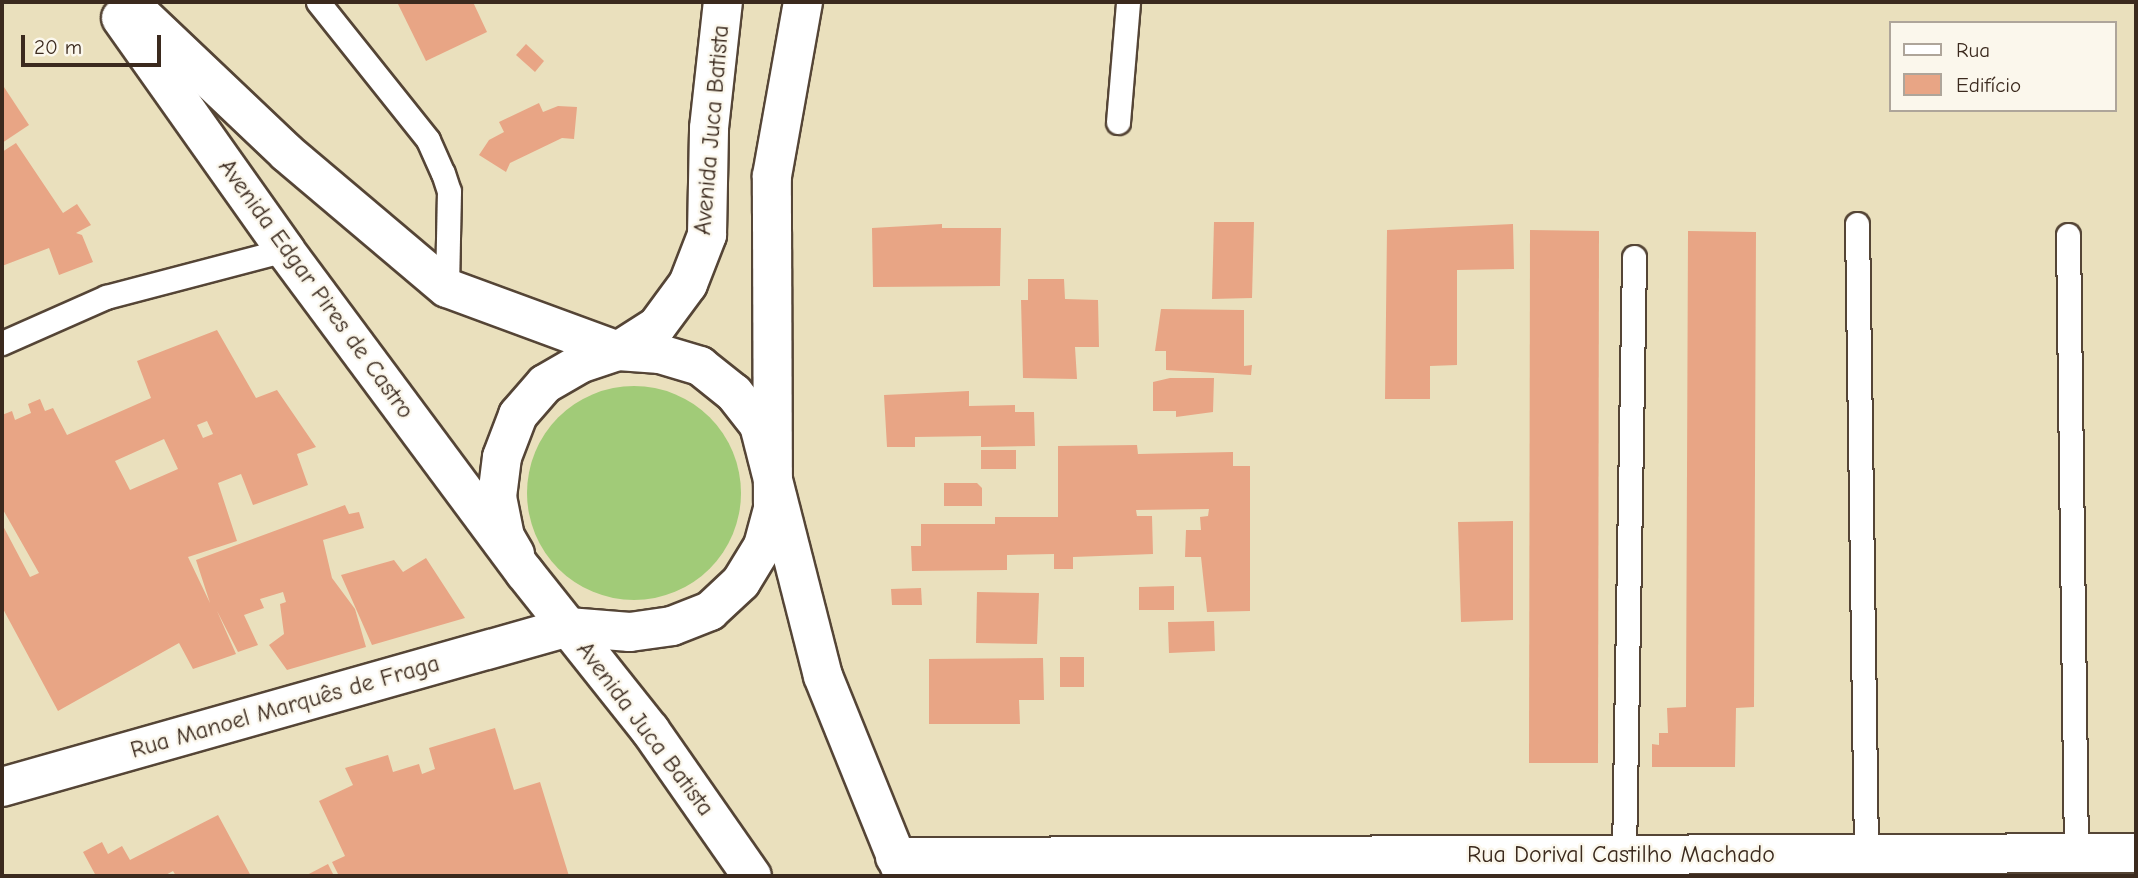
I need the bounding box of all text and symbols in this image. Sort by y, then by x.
scale bar [24,21,164,65]
legend [1890,21,2117,112]
street label: Avenida Juca Batista [688,24,736,236]
text: 20 m [34,35,82,59]
text: Rua [1956,38,1990,62]
text: Edifício [1956,73,2021,97]
street label: Avenida Edgar Pires de Castro [212,154,420,424]
street label: Avenida Juca Batista [570,636,720,822]
street label: Rua Manoel Marquês de Fraga [127,649,443,765]
street label: Rua Dorival Castilho Machado [1467,841,1775,869]

